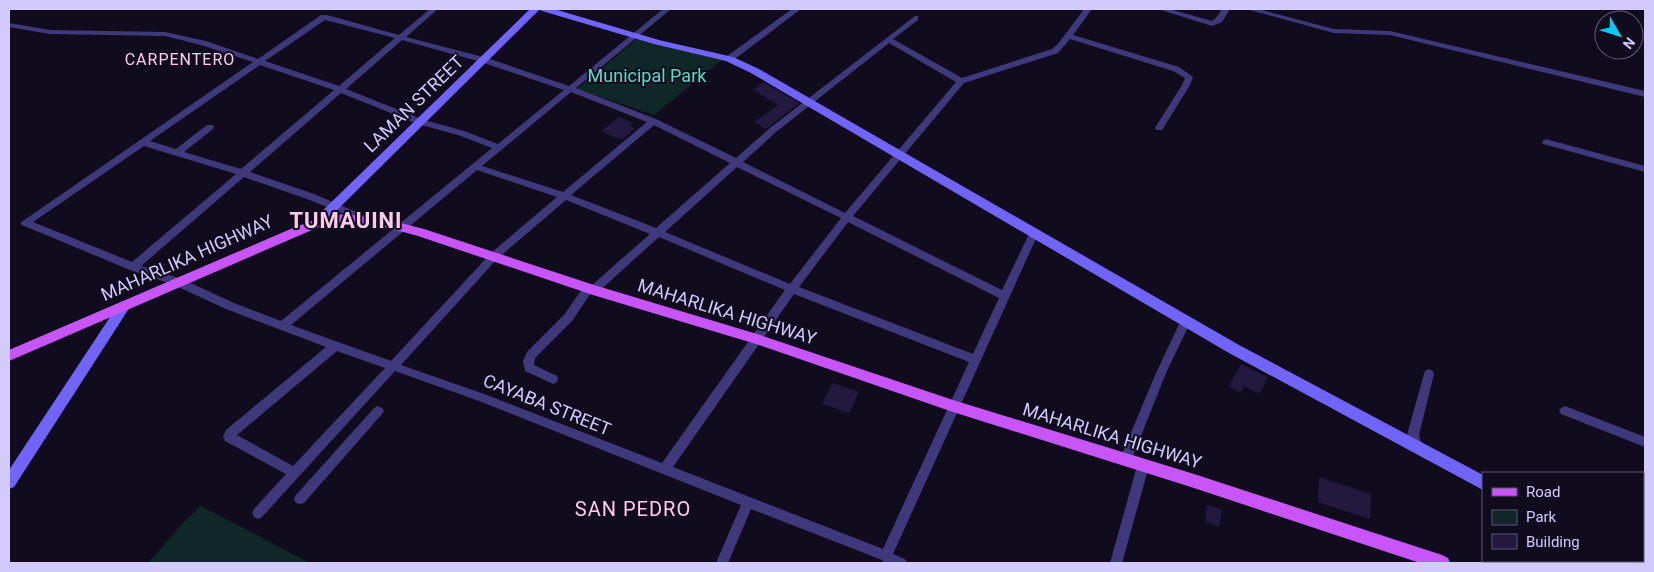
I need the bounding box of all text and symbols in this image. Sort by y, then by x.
north arrow [1594,10,1644,60]
text: N [1620,34,1638,52]
district label: CARPENTERO [125,50,235,69]
street label: LAMAN STREET [359,51,468,156]
park label: Municipal Park [588,65,707,86]
district label: TUMAUINI [289,208,403,233]
street label: MAHARLIKA HIGHWAY [98,210,276,305]
street label: MAHARLIKA HIGHWAY [635,274,819,349]
street label: CAYABA STREET [480,369,614,440]
street label: MAHARLIKA HIGHWAY [1020,398,1204,473]
legend [1482,472,1644,562]
text: Road [1526,483,1560,501]
district label: SAN PEDRO [575,497,691,521]
text: Park [1526,508,1557,526]
text: Building [1526,533,1580,551]

